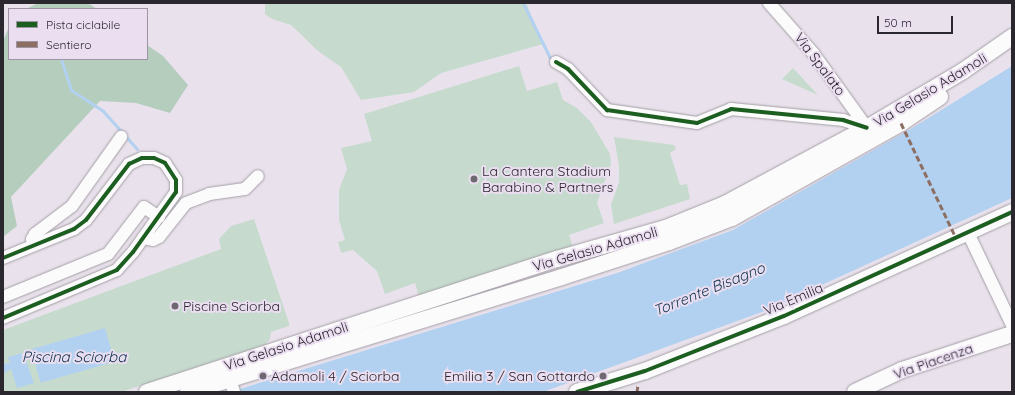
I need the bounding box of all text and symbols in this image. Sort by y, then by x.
legend [8,8,148,60]
scale bar [879,8,955,34]
text: 50 m [884,15,912,30]
text: Pista ciclabile [46,17,120,32]
street label: Via Spalato [791,29,849,99]
text: Sentiero [46,37,91,52]
street label: Via Gelasio Adamoli [870,50,990,130]
place label: La Cantera Stadium Barabino & Partners [482,163,613,196]
marker: La Cantera Stadium Barabino & Partners [469,174,479,184]
street label: Via Gelasio Adamoli [531,223,659,275]
water label: Torrente Bisagno [651,258,767,320]
street label: Via Emilia [761,279,825,319]
place label: Piscine Sciorba [183,298,280,314]
marker: Piscine Sciorba [170,301,180,311]
street label: Via Gelasio Adamoli [222,318,350,374]
street label: Via Piacenza [891,340,975,382]
water label: Piscina Sciorba [22,348,126,366]
place label: Adamoli 4 / Sciorba [271,368,400,384]
place label: Emilia 3 / San Gottardo [444,368,595,384]
marker: Adamoli 4 / Sciorba [258,371,268,381]
marker: Emilia 3 / San Gottardo [598,371,608,381]

